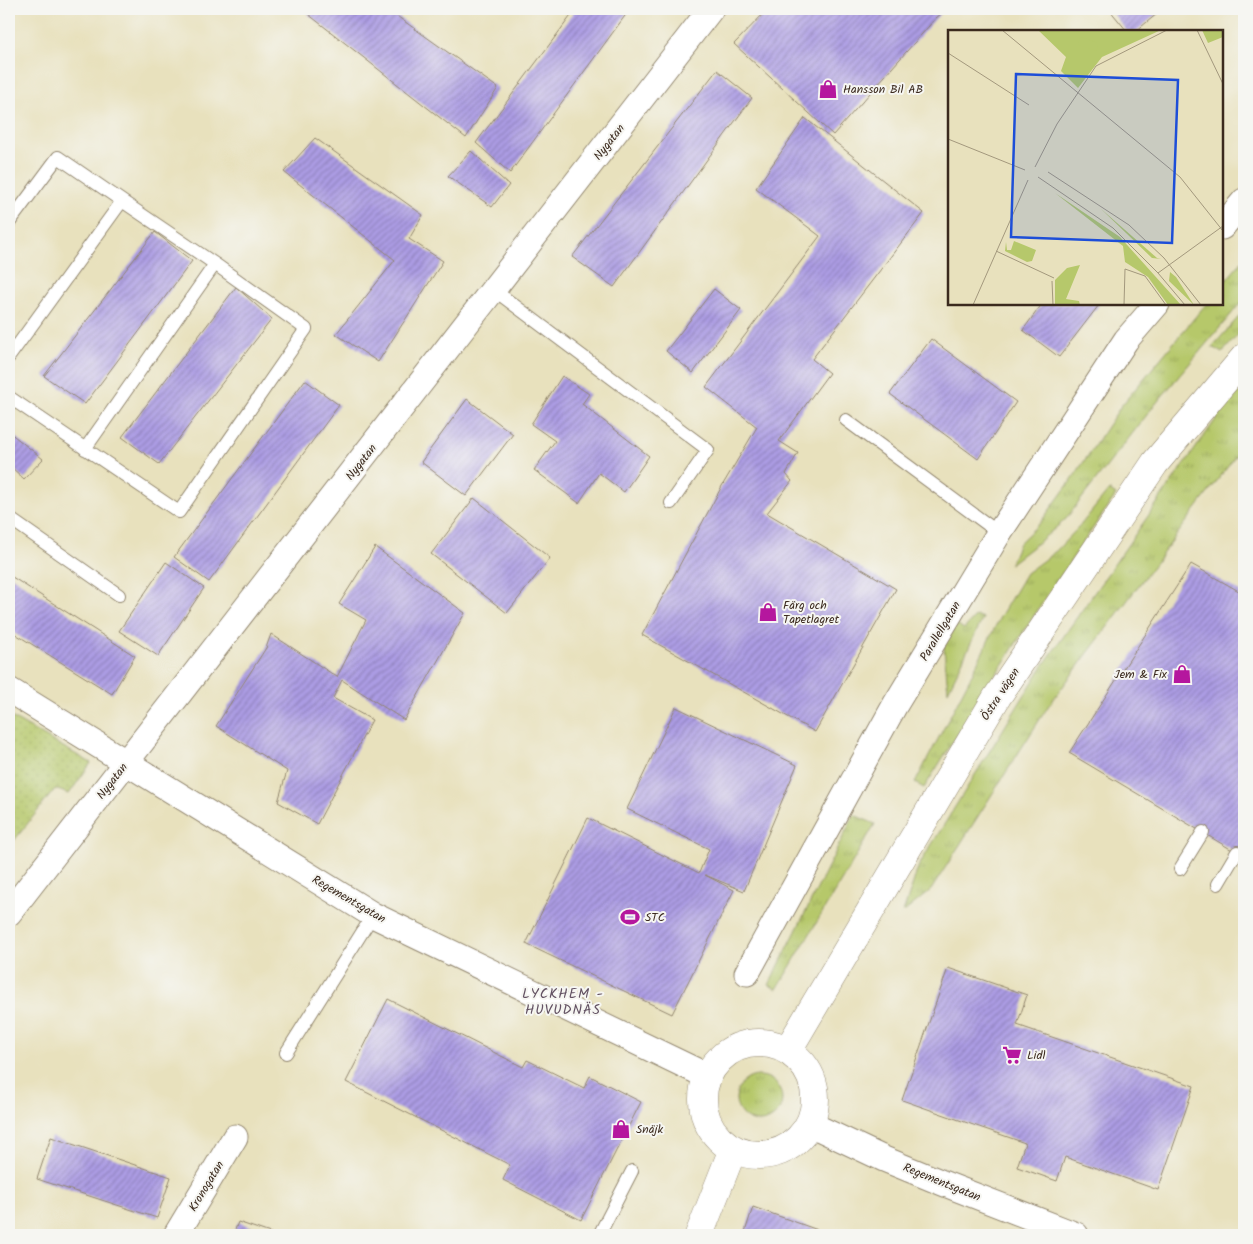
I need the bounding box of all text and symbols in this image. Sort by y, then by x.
inset map [948,30,1223,305]
shop icon: Hansson Bil AB [817,78,839,100]
place label: Hansson Bil AB [843,80,923,99]
street label: Nygatan [589,120,630,165]
street label: Nygatan [341,440,382,485]
place label: Färg och Tapetlagret [783,596,839,629]
street label: Parallellgatan [915,598,966,665]
shop icon: Färg och Tapetlagret [757,601,779,623]
shop icon: Jem & Fix [1171,663,1193,685]
street label: Östra vägen [976,664,1025,725]
place label: Jem & Fix [1114,665,1168,684]
street label: Nygatan [92,759,133,804]
street label: Regementsgatan [308,871,389,928]
sports icon: STC [619,906,641,928]
place label: STC [645,908,665,927]
district label: LYCKHEM - HUVUDNÄS [522,983,604,1021]
supermarket icon: Lidl [1001,1044,1023,1066]
place label: Lidl [1027,1046,1045,1065]
shop icon: Snäjk [610,1118,632,1140]
place label: Snäjk [636,1120,663,1139]
street label: Kronogatan [184,1157,229,1215]
street label: Regementsgatan [900,1158,984,1207]

